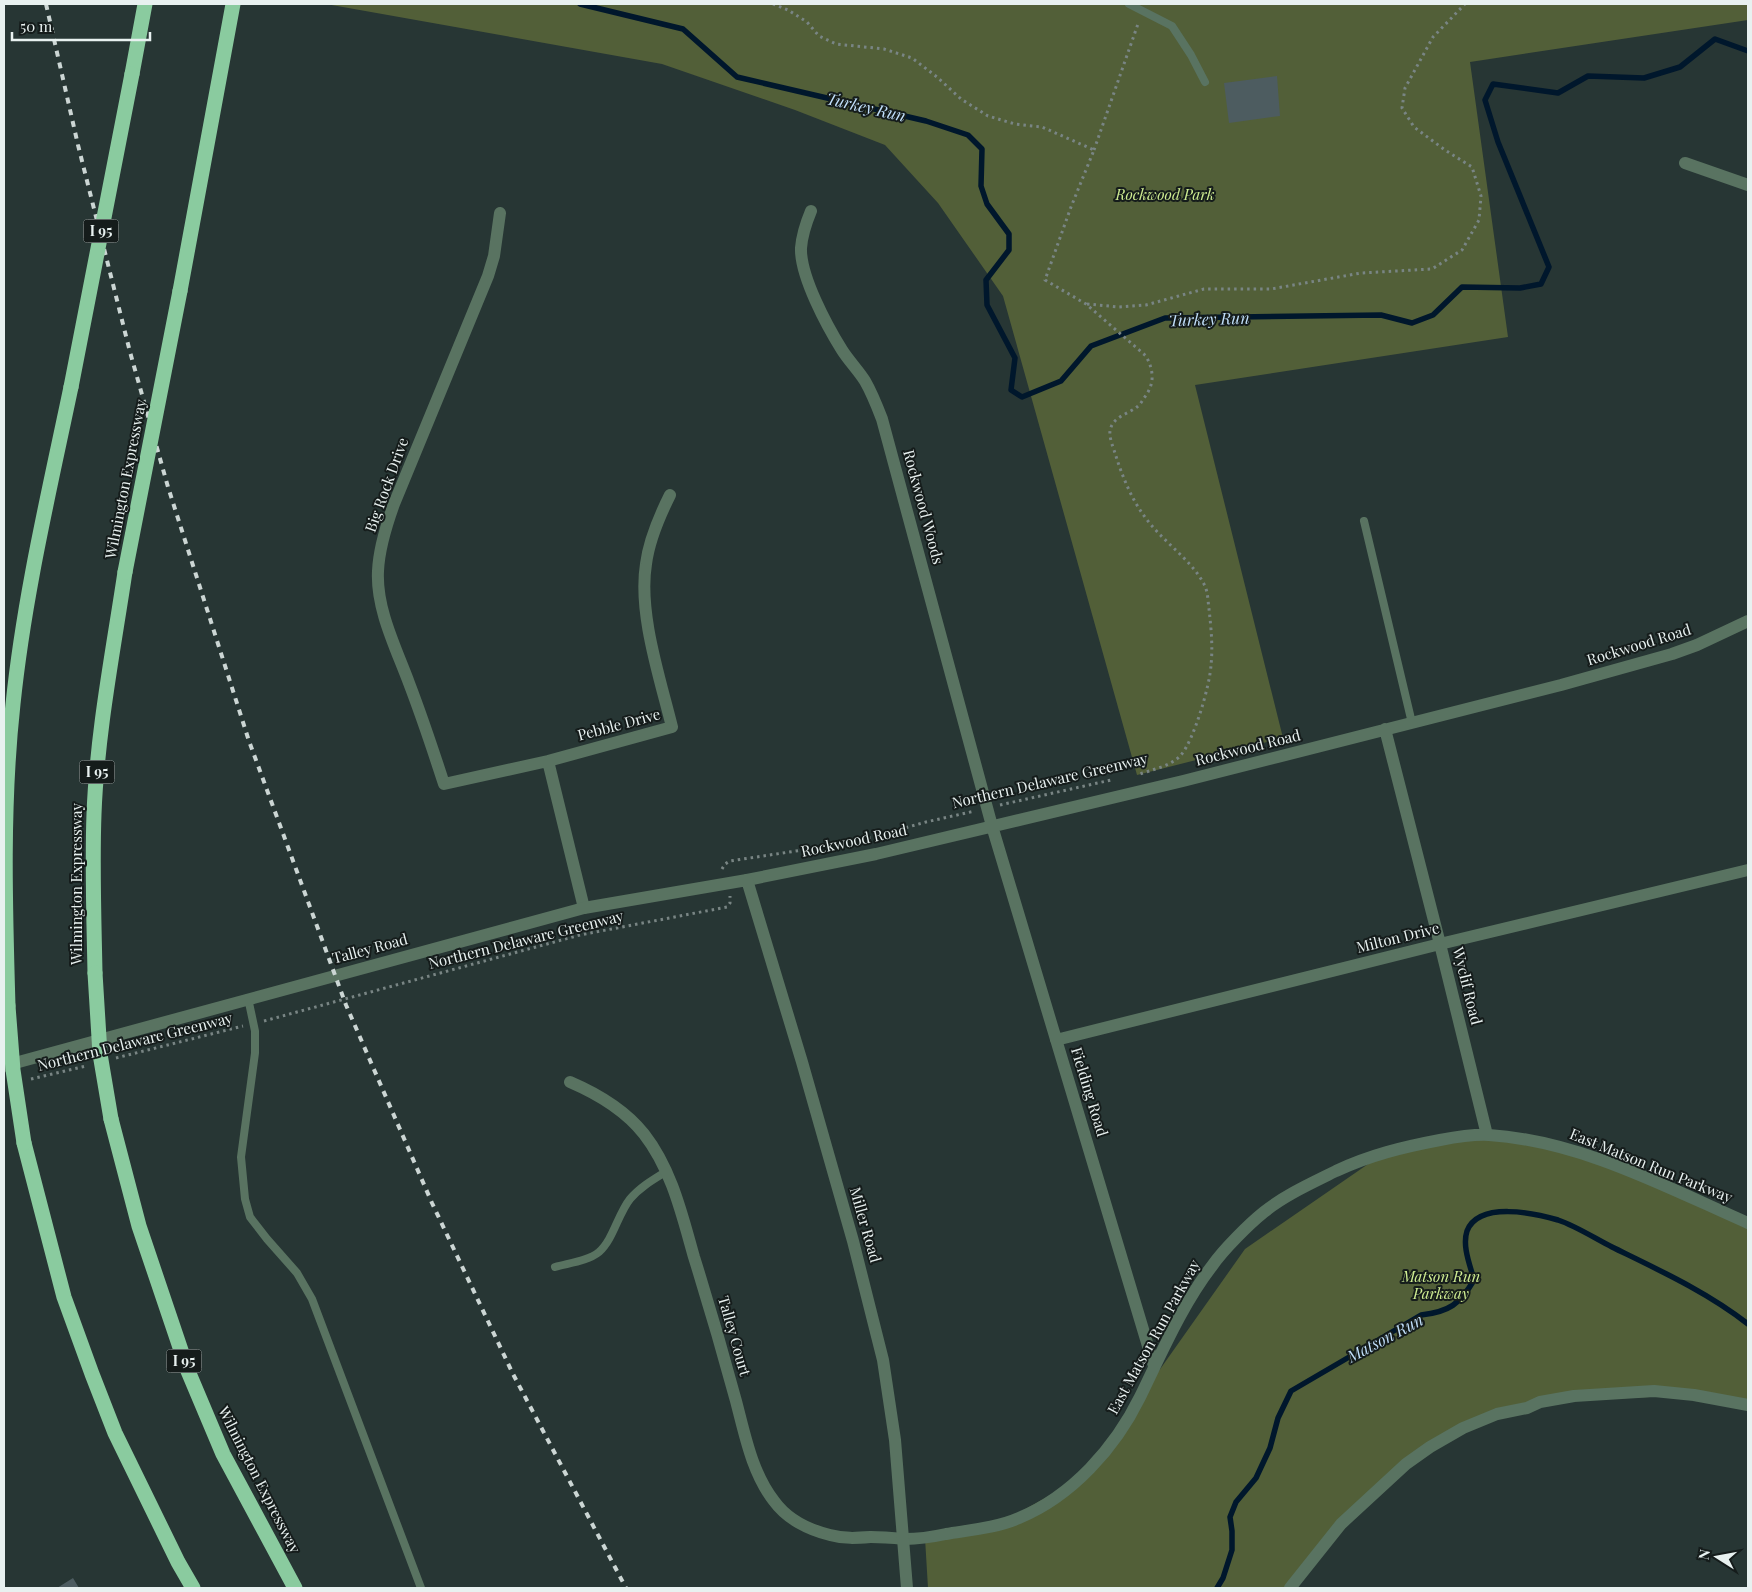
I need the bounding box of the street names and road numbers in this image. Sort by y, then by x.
road number: I 95 [84,220,118,242]
street label: Wilmington Expressway [100,397,150,561]
street label: Big Rock Drive [360,435,412,535]
street label: Rockwood Woods [899,447,949,566]
street label: Rockwood Road [1584,619,1693,669]
street label: Pebble Drive [575,703,662,745]
street label: Rockwood Road [1193,724,1303,770]
street label: Northern Delaware Greenway [950,748,1150,812]
road number: I 95 [80,760,114,784]
street label: Wilmington Expressway [66,803,86,966]
street label: Rockwood Road [799,819,909,861]
street label: Northern Delaware Greenway [426,905,626,973]
street label: Milton Drive [1354,917,1441,957]
street label: Talley Road [330,928,410,968]
street label: Wyclif Road [1448,944,1487,1027]
street label: Northern Delaware Greenway [35,1007,235,1075]
street label: Fielding Road [1067,1045,1113,1139]
street label: East Matson Run Parkway [1567,1123,1736,1207]
street label: Miller Road [846,1185,886,1265]
street label: East Matson Run Parkway [1102,1255,1204,1417]
street label: Talley Court [714,1293,756,1379]
road number: I 95 [166,1350,202,1372]
street label: Wilmington Expressway [214,1402,306,1557]

